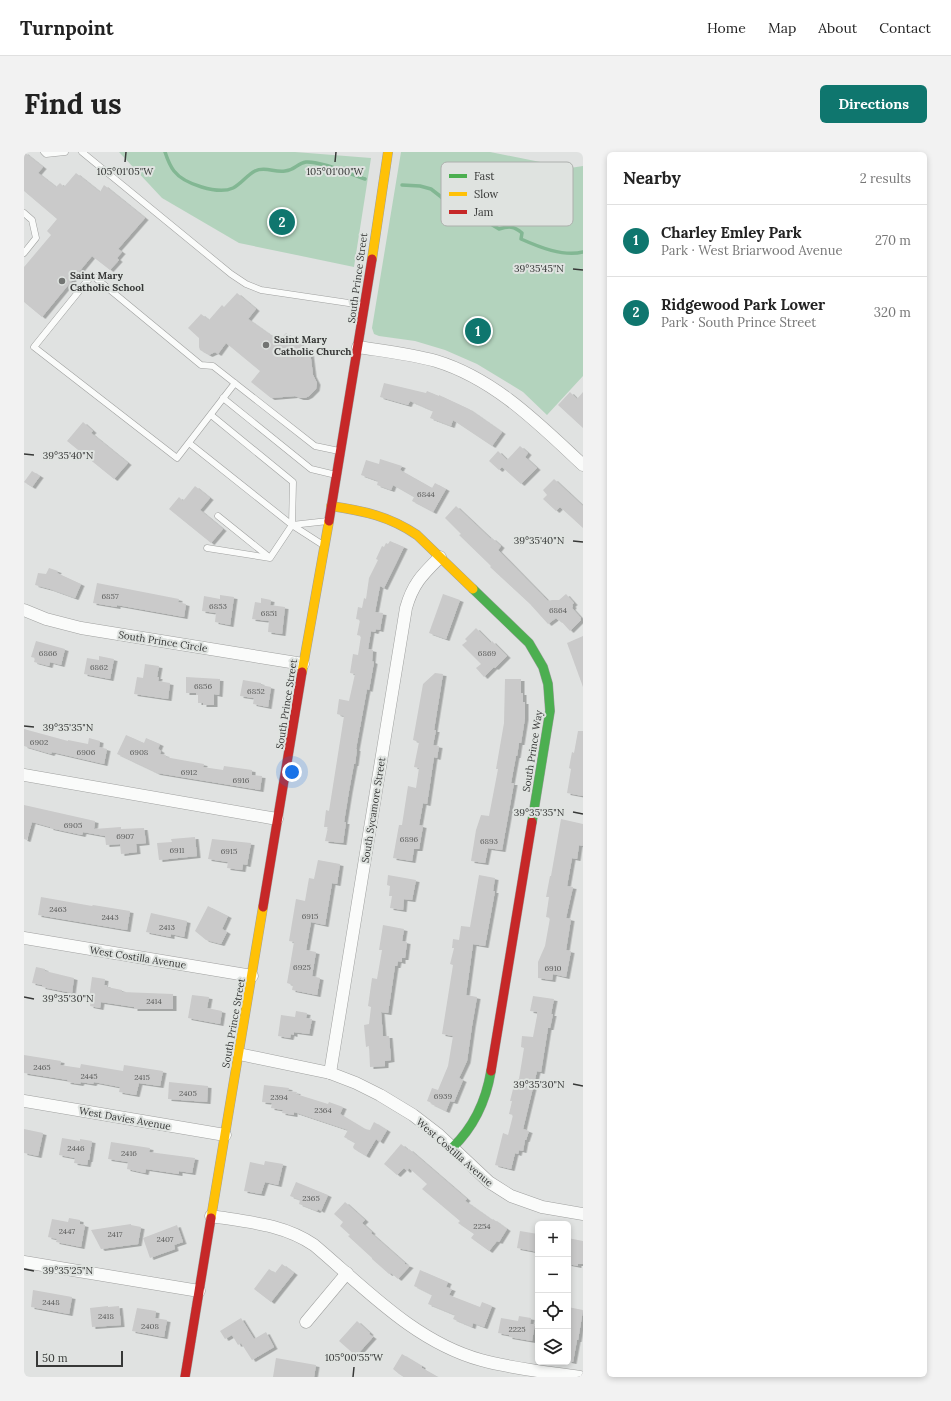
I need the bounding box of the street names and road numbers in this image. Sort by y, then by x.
street label: South Prince Street [345,232,370,324]
street label: South Prince Circle [117,628,209,655]
street label: South Prince Street [273,658,300,750]
street label: South Prince Way [520,709,545,793]
street label: South Sycamore Street [359,756,388,864]
street label: West Costilla Avenue [89,943,188,972]
street label: South Prince Street [219,977,248,1069]
street label: West Davies Avenue [78,1104,172,1133]
street label: West Costilla Avenue [414,1116,496,1190]

